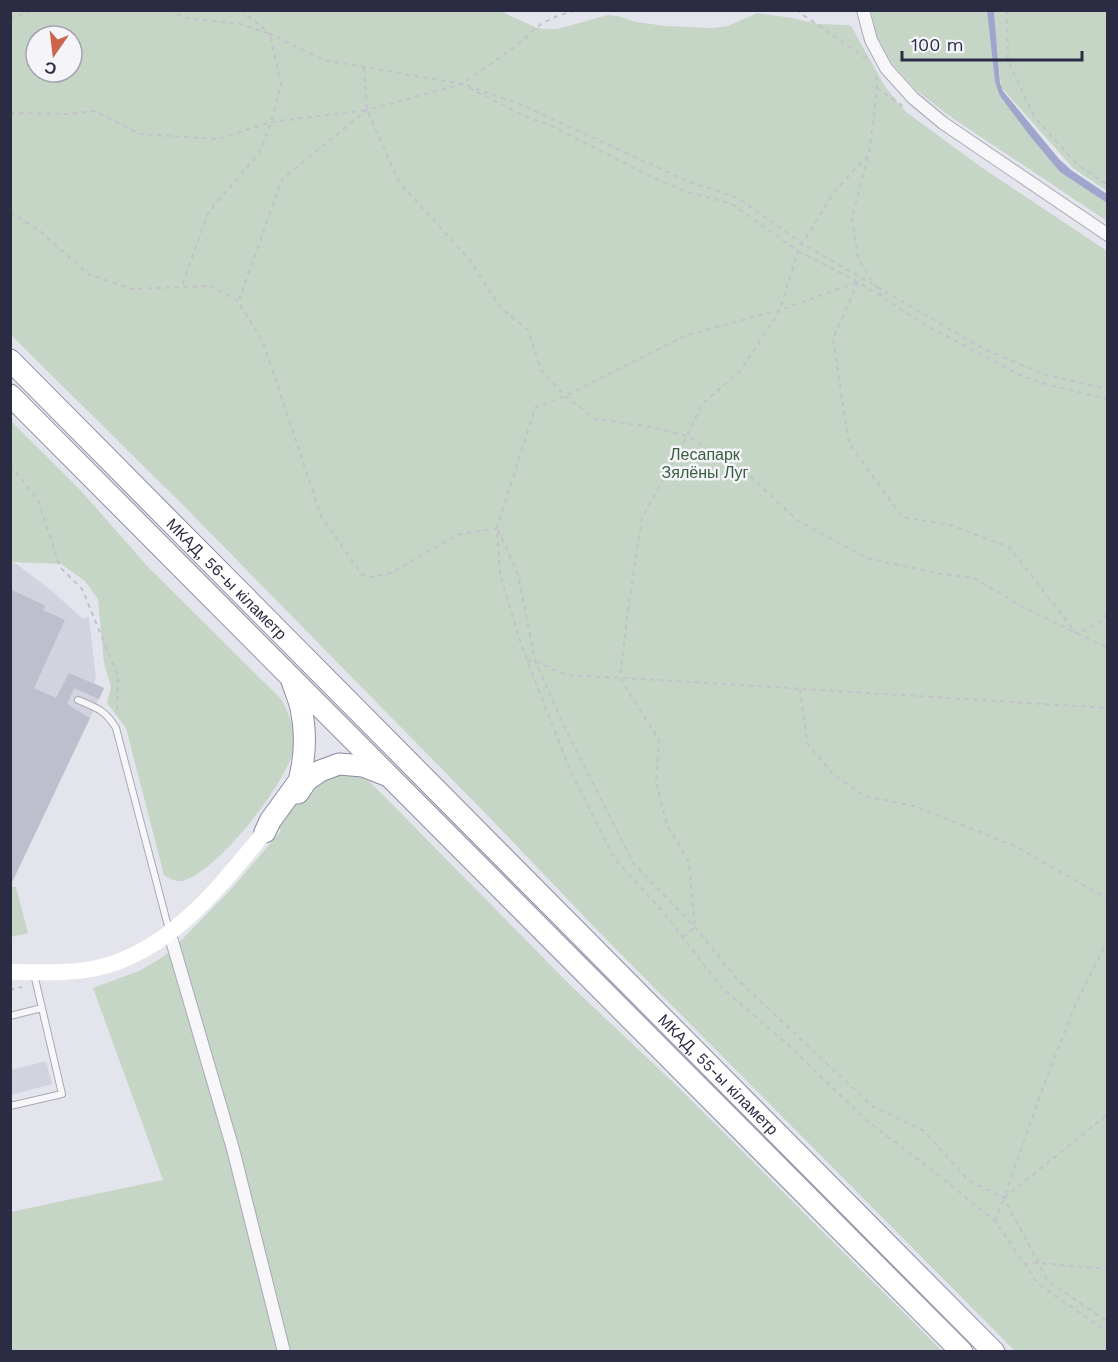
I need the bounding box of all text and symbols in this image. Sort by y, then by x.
north arrow [24,24,84,84]
scale bar [902,24,1082,62]
text: 100 m [911,34,964,55]
text: С [42,57,58,79]
park label: Лесапарк Зялёны Луг [662,445,749,482]
street label: МКАД, 56-ы кіламетр [163,514,291,643]
street label: МКАД, 55-ы кіламетр [654,1010,783,1139]

